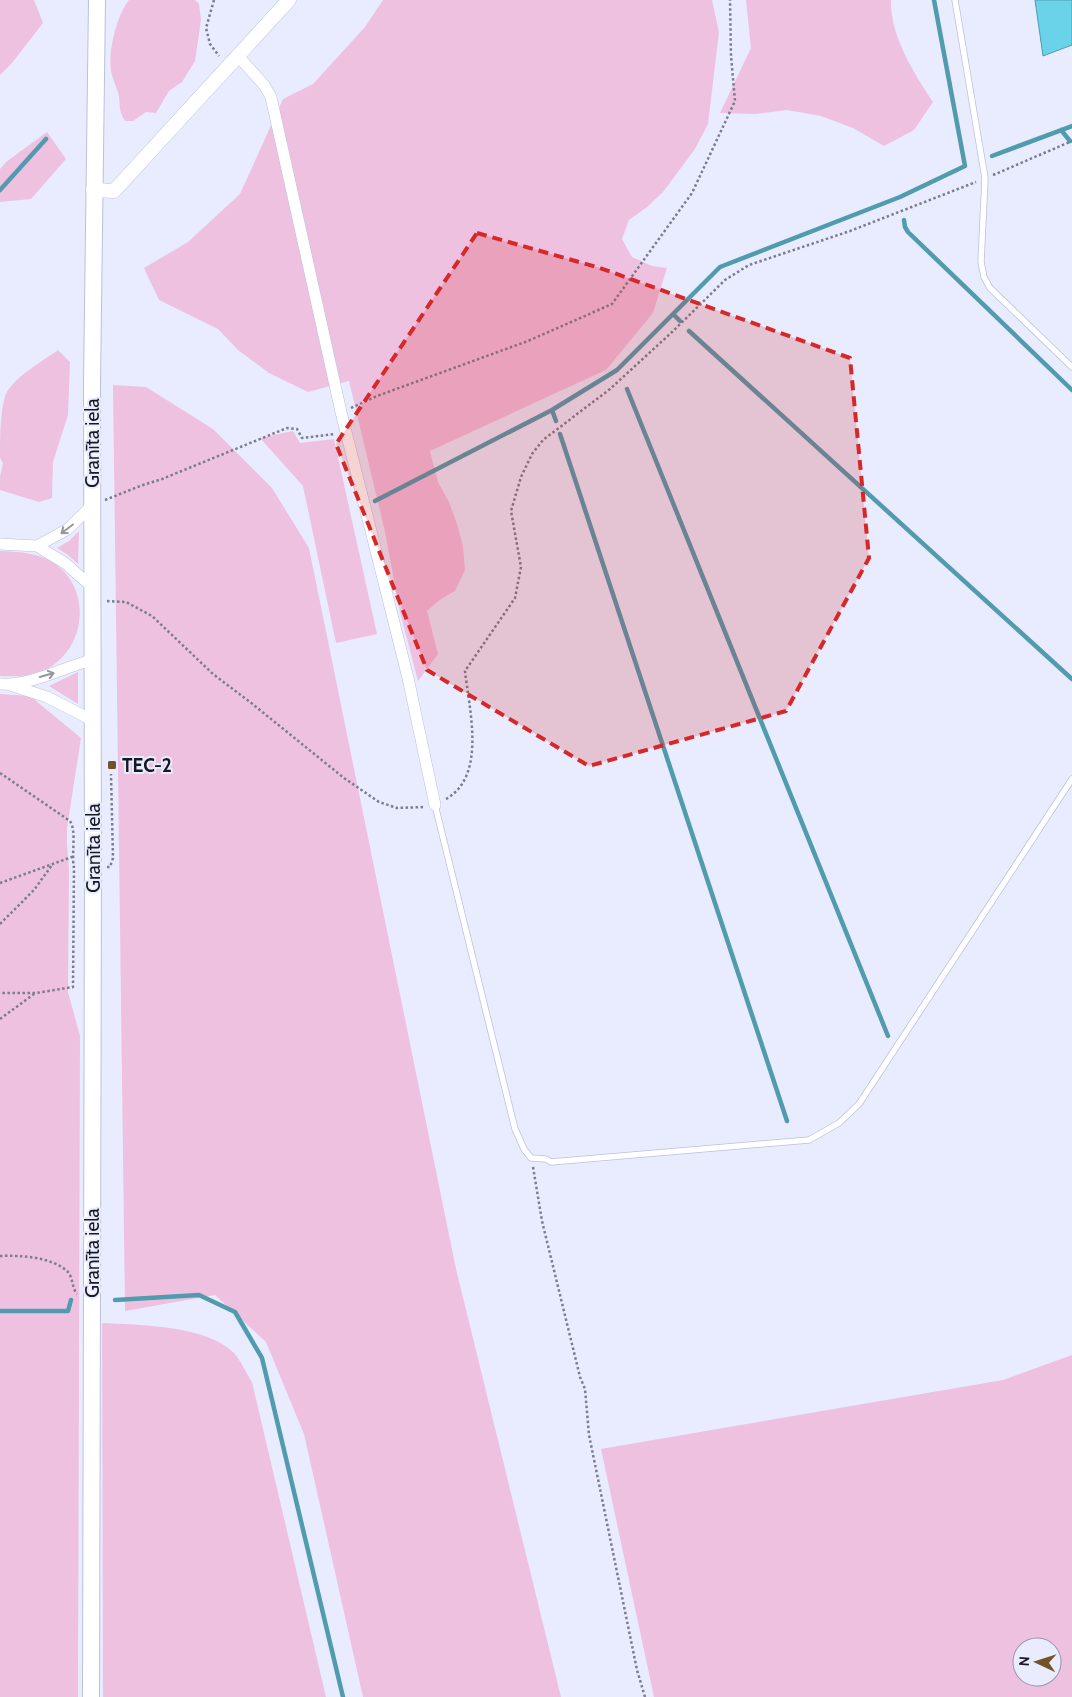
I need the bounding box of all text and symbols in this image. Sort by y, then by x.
street label: Granīta iela [81,398,104,488]
one-way arrow [60,524,74,534]
one-way arrow [38,669,54,679]
place label: TEC-2 [122,754,172,777]
marker: TEC-2 [106,759,118,771]
street label: Granīta iela [82,803,105,893]
street label: Granīta iela [81,1208,104,1298]
north arrow [1012,1637,1062,1687]
text: N [1015,1656,1033,1667]

